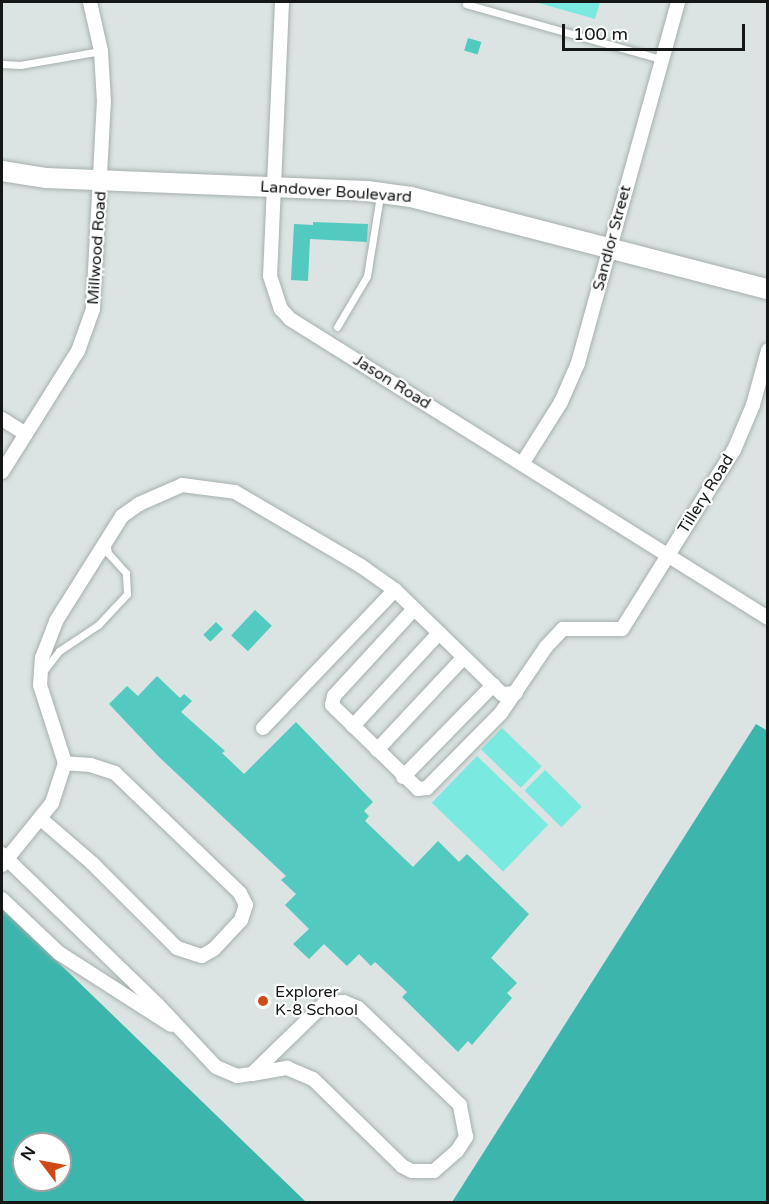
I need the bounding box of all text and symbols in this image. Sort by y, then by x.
scale bar [565,12,748,50]
text: 100 m [573,23,628,45]
street label: Landover Boulevard [259,177,413,207]
street label: Sandlor Street [589,183,635,293]
street label: Millwood Road [83,191,111,305]
street label: Jason Road [350,351,434,413]
street label: Tillery Road [674,451,738,537]
place label: Explorer K-8 School [275,982,358,1020]
marker: Explorer K-8 School [256,994,270,1008]
north arrow [12,1132,72,1192]
text: N [17,1143,40,1164]

